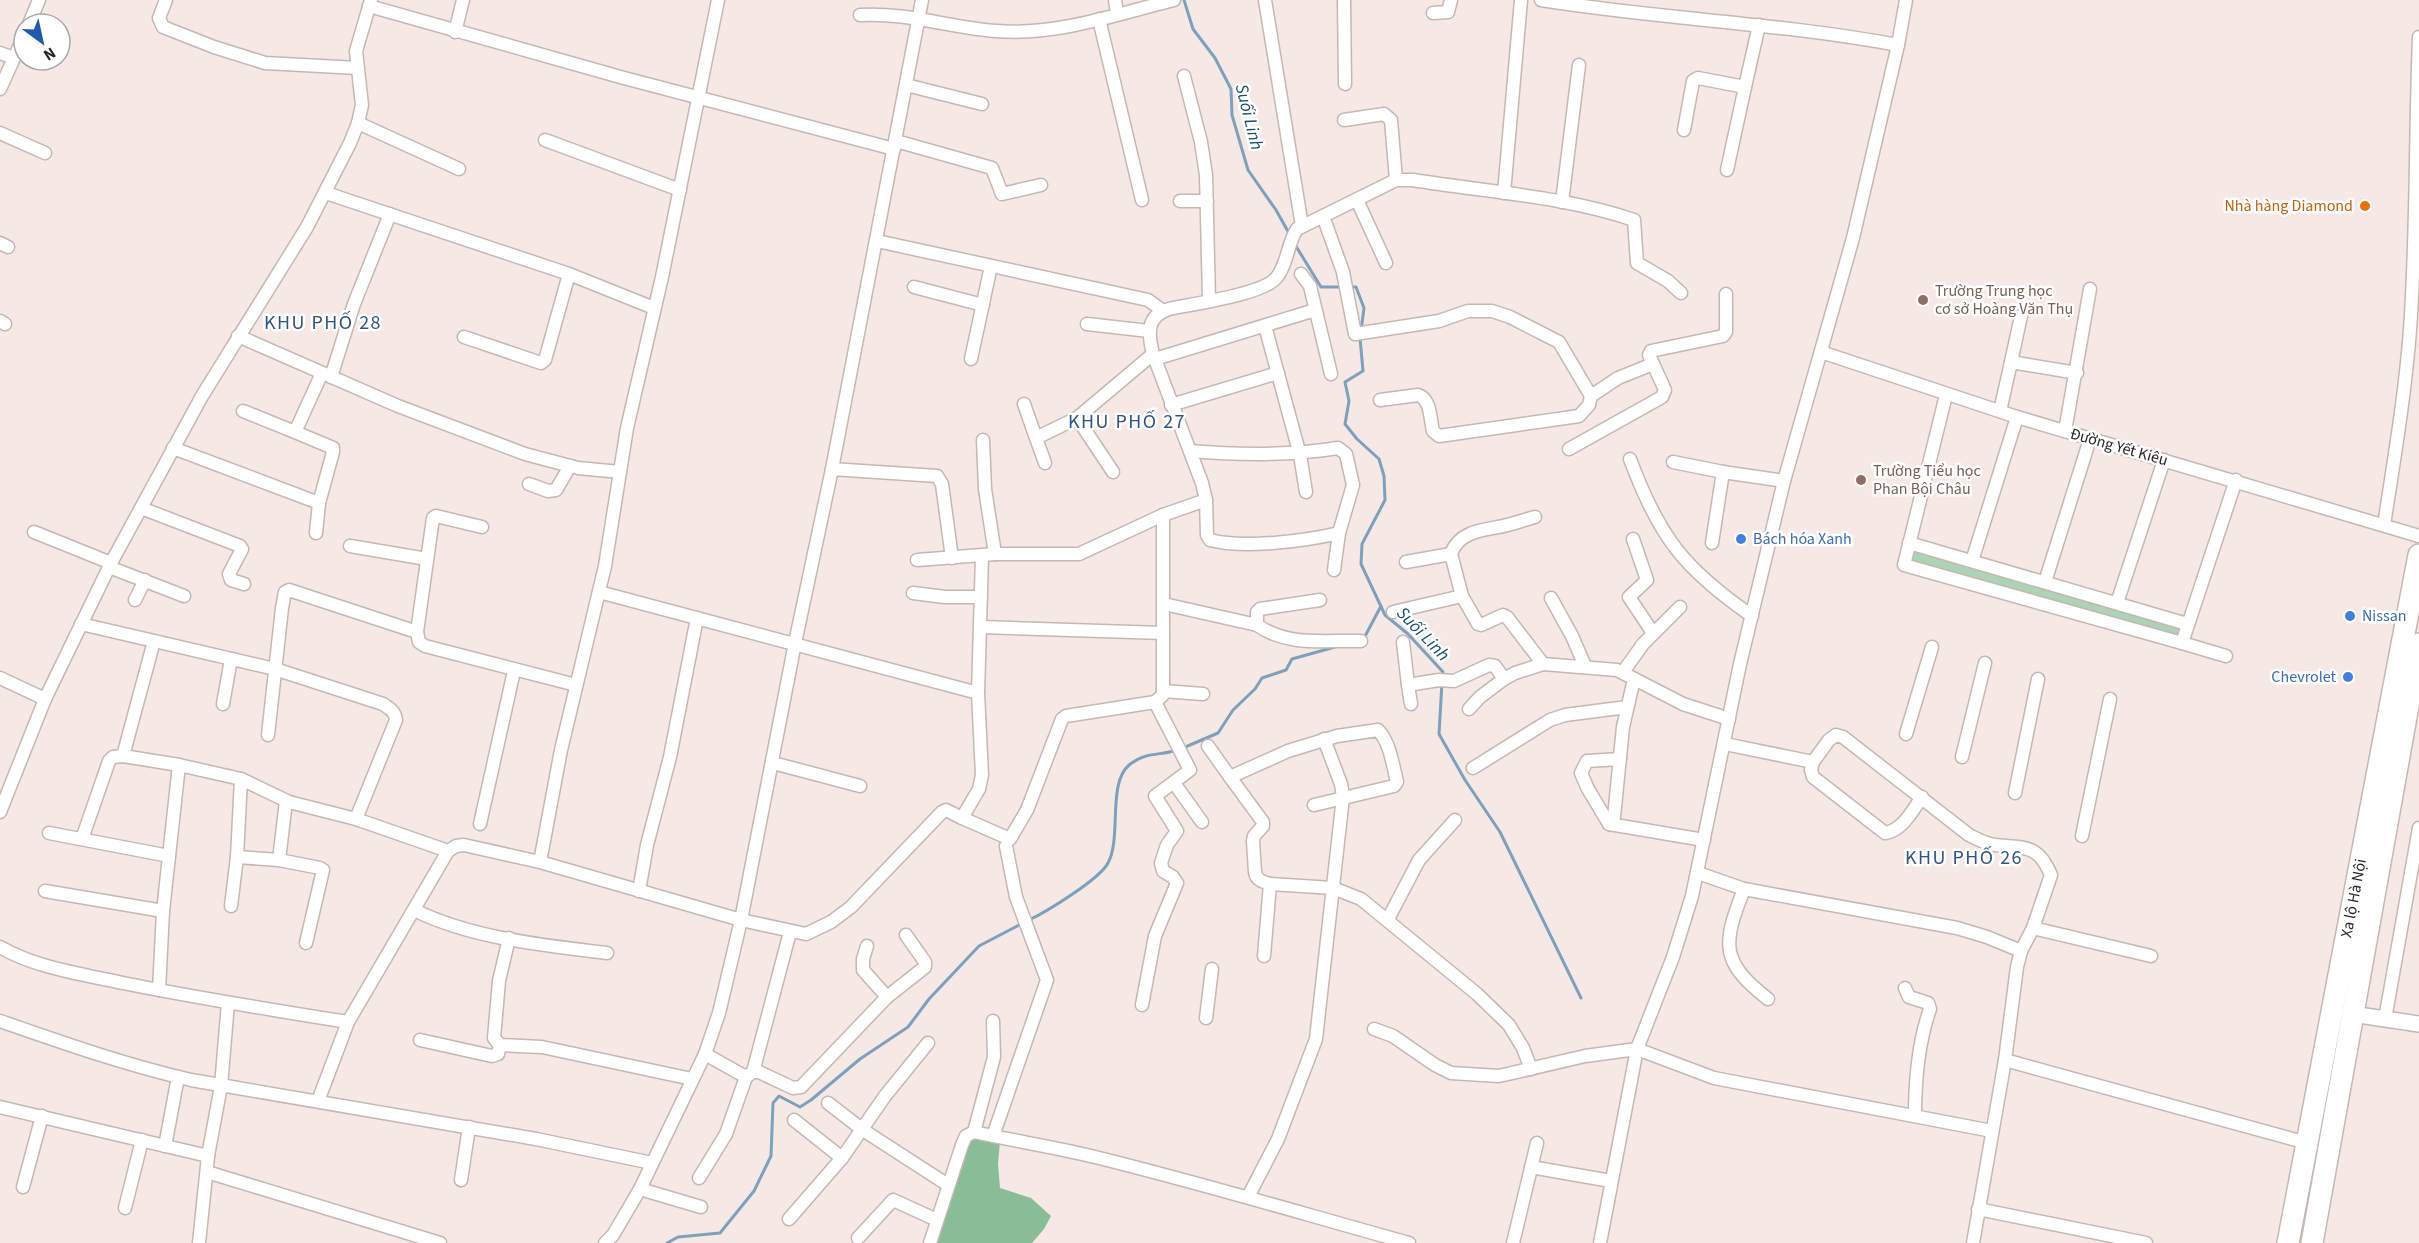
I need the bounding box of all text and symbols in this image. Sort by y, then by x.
north arrow [12,12,72,72]
text: N [39,42,60,66]
water label: Suối Linh [1229,81,1269,153]
place label: Nhà hàng Diamond [2224,195,2353,217]
marker: Nhà hàng Diamond [2358,199,2372,213]
place label: Trường Trung học cơ sở Hoàng Văn Thụ [1935,280,2073,320]
marker: Trường Trung học cơ sở Hoàng Văn Thụ [1916,293,1930,307]
district label: KHU PHỐ 28 [264,309,382,337]
district label: KHU PHỐ 27 [1068,408,1186,436]
street label: Đường Yết Kiêu [2068,423,2170,471]
place label: Trường Tiểu học Phan Bội Châu [1873,460,1981,500]
marker: Trường Tiểu học Phan Bội Châu [1854,473,1868,487]
place label: Bách hóa Xanh [1753,528,1852,550]
marker: Bách hóa Xanh [1734,532,1748,546]
water label: Suối Linh [1391,601,1455,667]
place label: Nissan [2362,605,2407,627]
marker: Nissan [2343,609,2357,623]
place label: Chevrolet [2271,666,2337,688]
marker: Chevrolet [2341,670,2355,684]
district label: KHU PHỐ 26 [1905,844,2023,872]
street label: Xa lộ Hà Nội [2335,857,2372,940]

